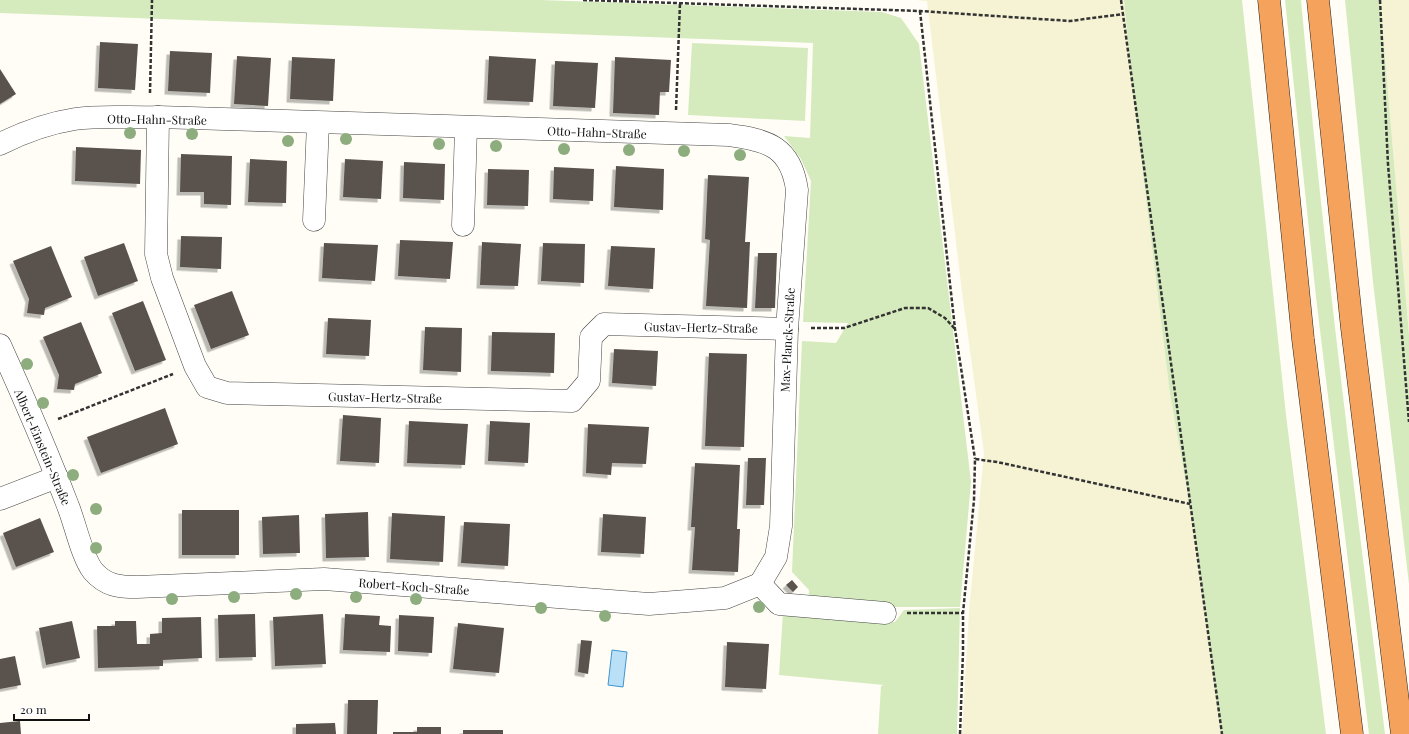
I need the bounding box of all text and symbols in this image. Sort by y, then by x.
street label: Otto-Hahn-Straße [107,110,207,128]
street label: Otto-Hahn-Straße [547,122,647,142]
street label: Max-Planck-Straße [776,287,798,393]
street label: Gustav-Hertz-Straße [644,318,758,336]
street label: Albert-Einstein-Straße [11,386,75,508]
street label: Gustav-Hertz-Straße [328,388,442,406]
street label: Robert-Koch-Straße [358,574,470,598]
scale bar [14,696,89,722]
text: 20 m [20,701,47,717]

